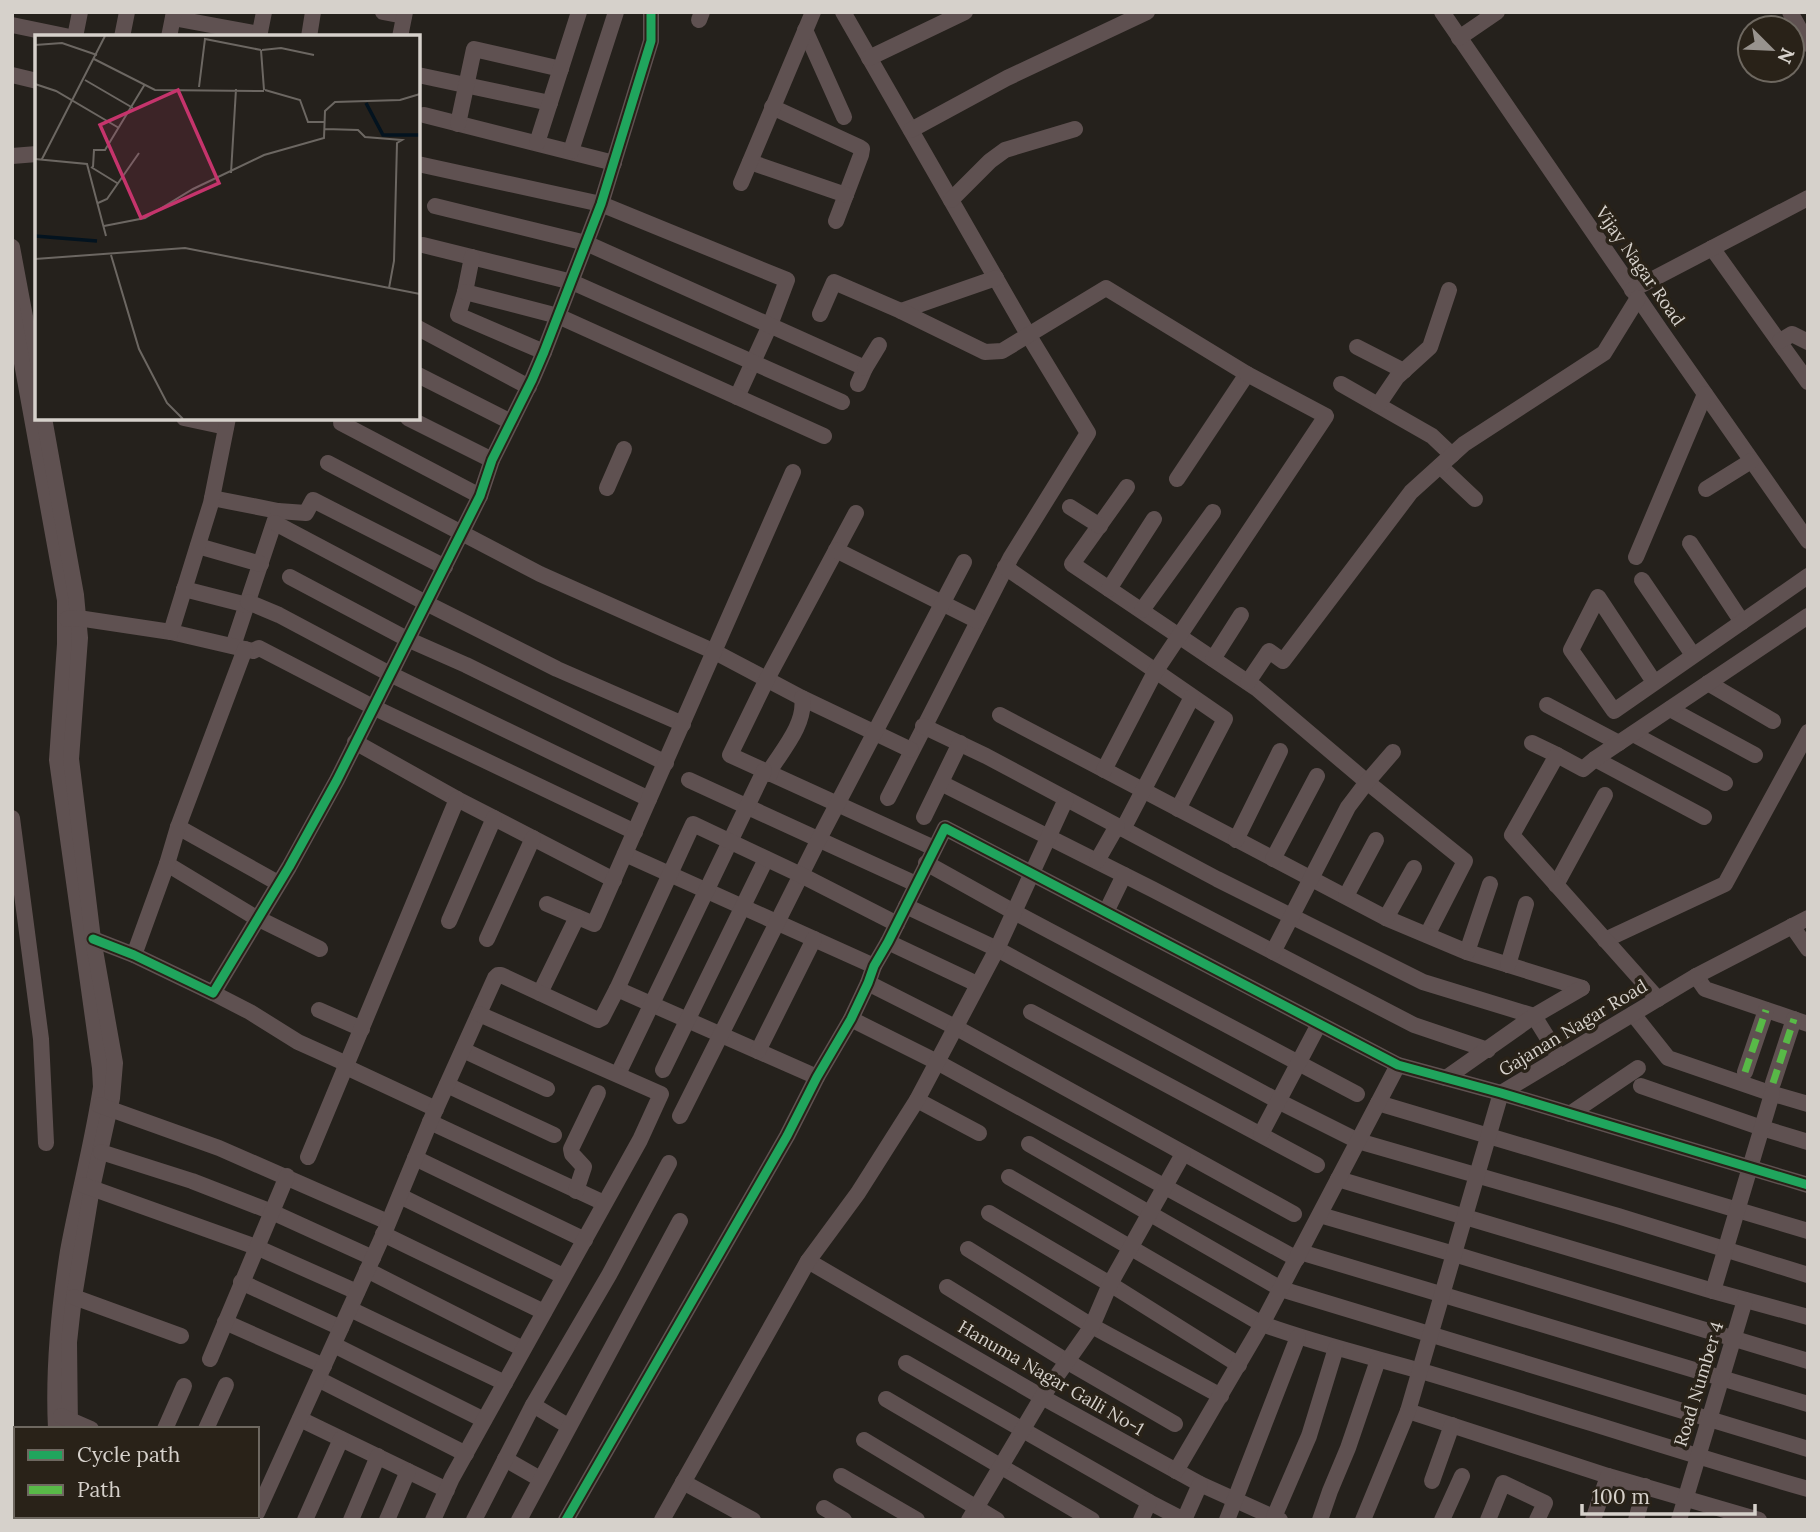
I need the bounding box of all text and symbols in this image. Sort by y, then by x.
north arrow [1736,14,1806,84]
inset map [35,35,420,420]
text: N [1772,44,1800,68]
street label: Vijay Nagar Road [1590,201,1690,330]
street label: Gajanan Nagar Road [1494,974,1651,1081]
street label: Hanuma Nagar Galli No-1 [954,1315,1148,1440]
street label: Road Number 4 [1669,1318,1729,1449]
legend [14,1427,259,1518]
text: Cycle path [77,1441,180,1468]
scale bar [1582,1472,1755,1516]
text: Path [77,1476,121,1503]
text: 100 m [1592,1483,1650,1510]

